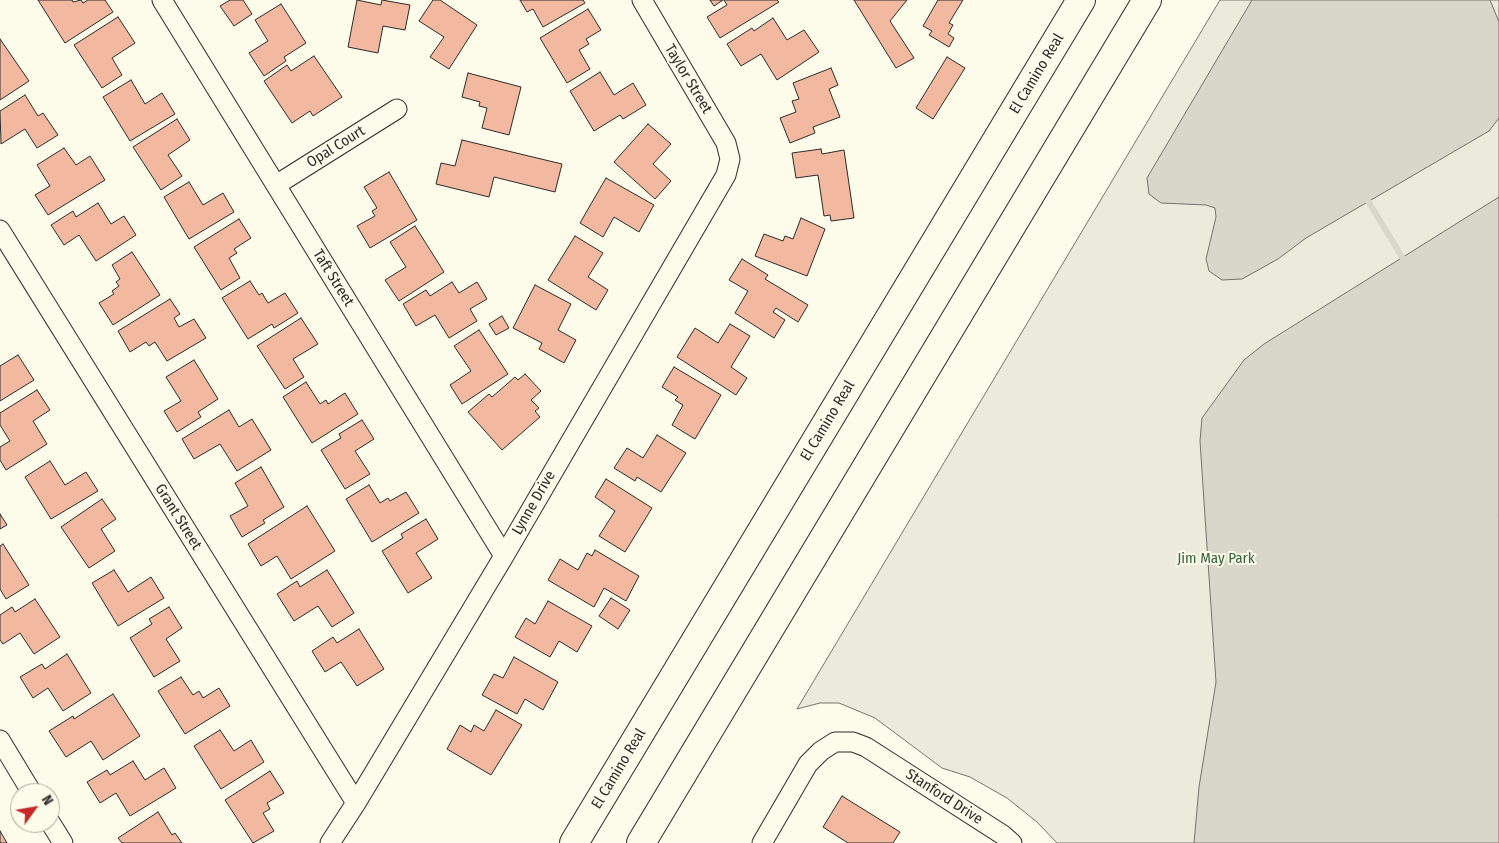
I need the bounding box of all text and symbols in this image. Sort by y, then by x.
street label: El Camino Real [1006,31,1068,117]
street label: Taylor Street [660,41,716,117]
street label: Opal Court [304,122,368,172]
street label: Taft Street [309,246,357,310]
street label: El Camino Real [797,378,859,464]
street label: Lynne Drive [508,468,560,538]
street label: Grant Street [151,481,205,553]
park label: Jim May Park [1177,550,1255,568]
street label: El Camino Real [588,726,650,812]
street label: Stanford Drive [902,765,986,829]
north arrow [10,783,60,833]
text: N [38,792,57,808]

